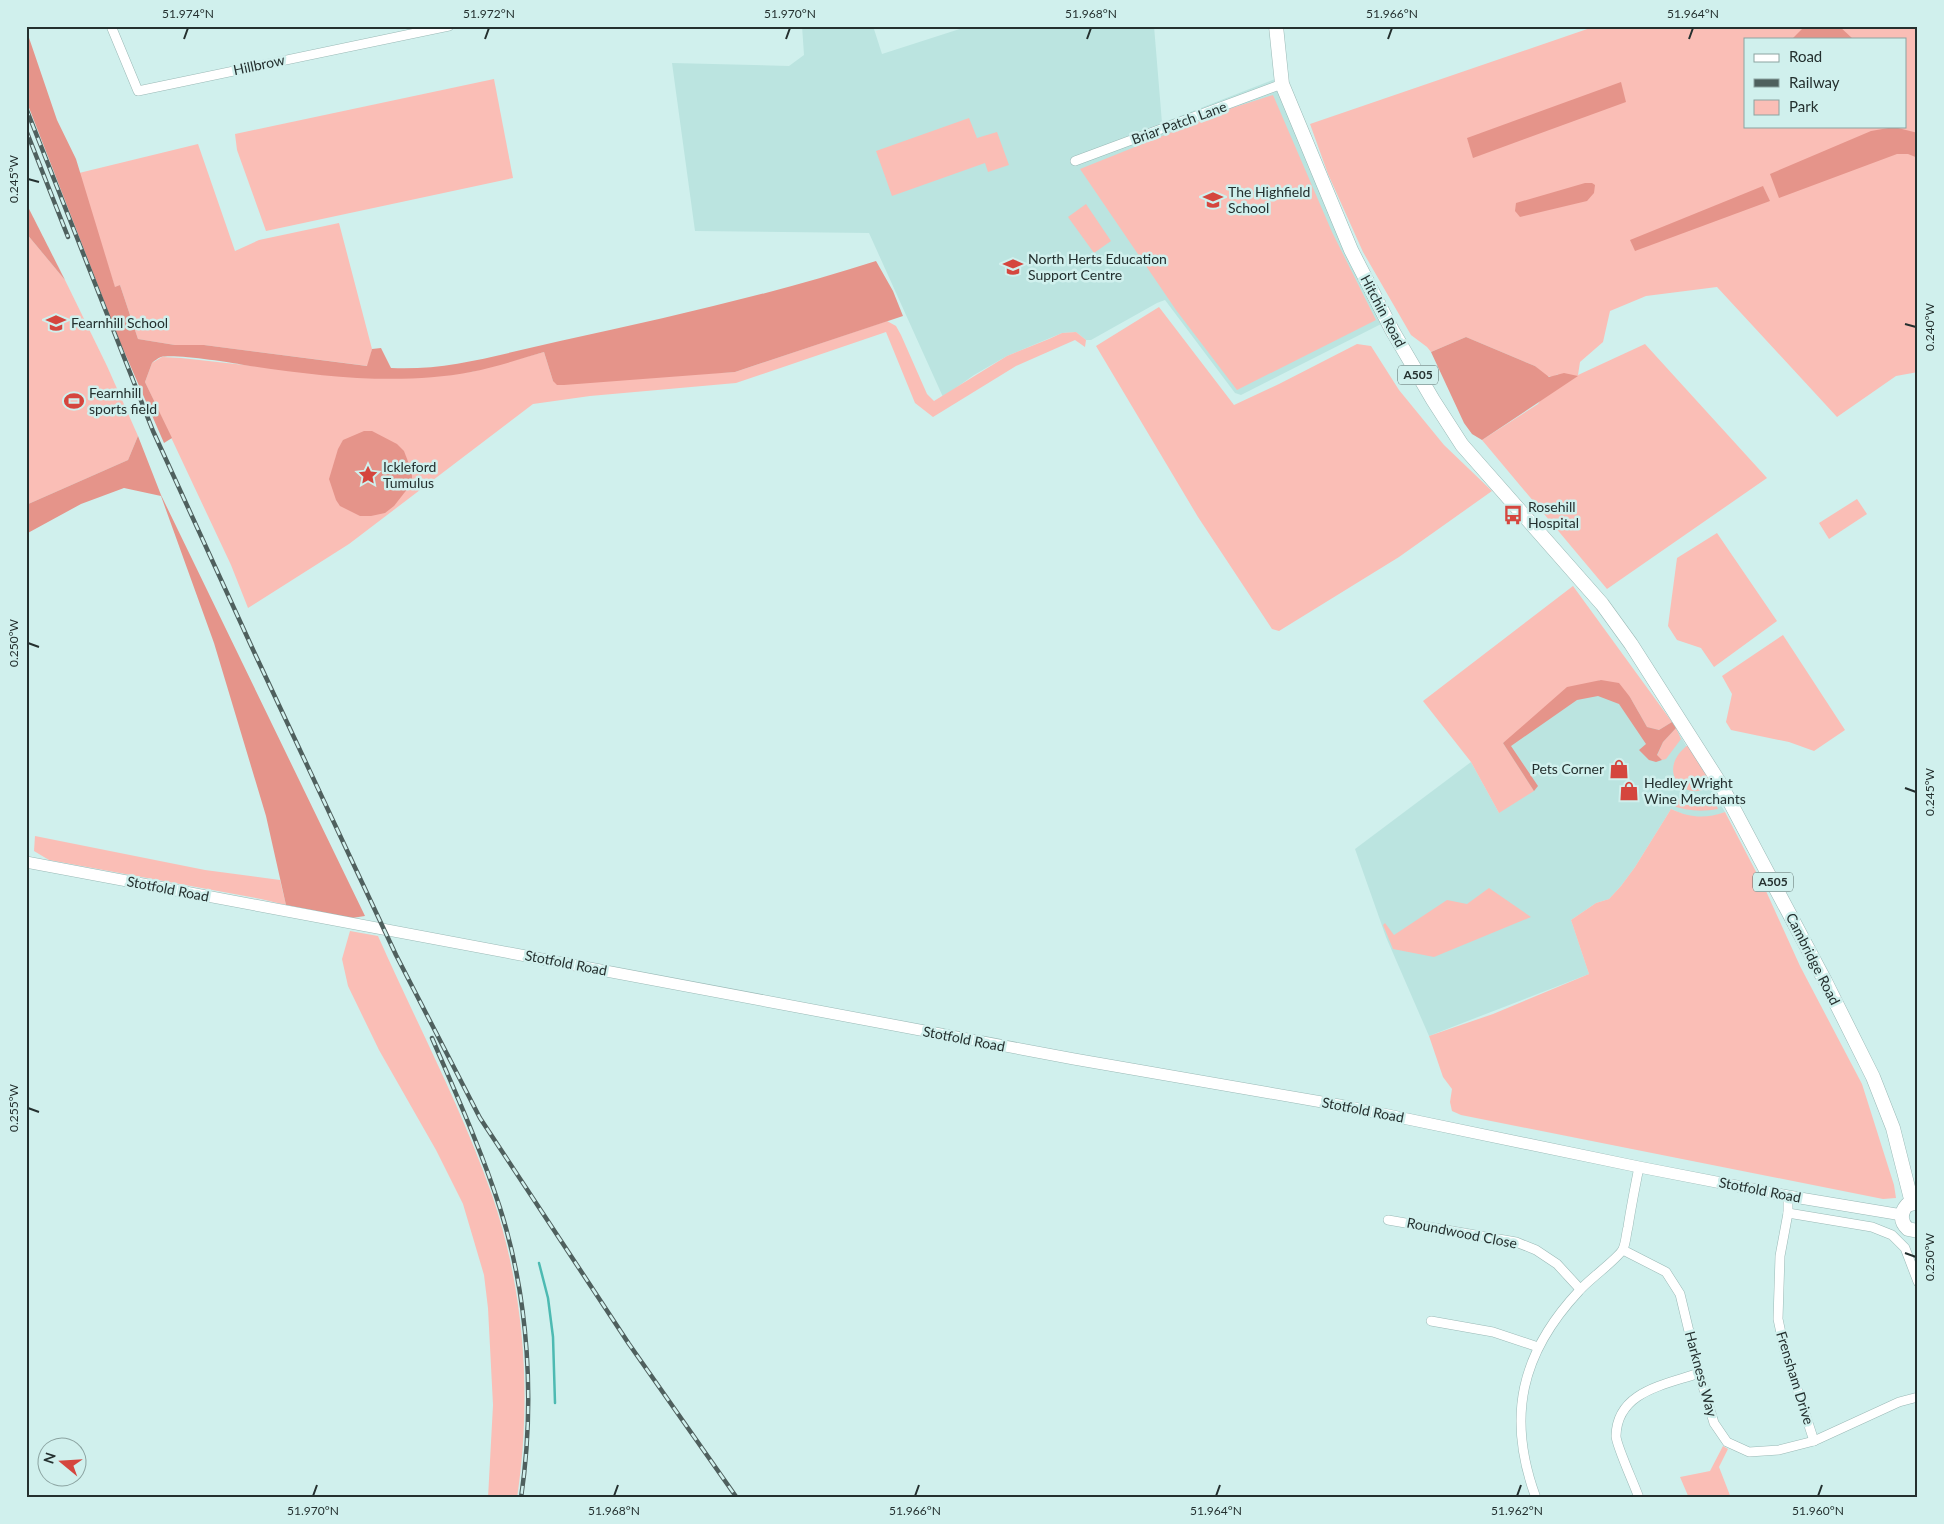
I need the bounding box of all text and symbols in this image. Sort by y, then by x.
text: 51.974°N [162,6,214,21]
text: 51.972°N [463,6,515,21]
text: 51.970°N [764,6,816,21]
text: 51.968°N [1065,6,1117,21]
text: 51.966°N [1366,6,1418,21]
text: 51.964°N [1667,6,1719,21]
legend [1744,38,1906,128]
text: Road [1789,47,1822,65]
street label: Hillbrow [232,51,286,78]
text: Railway [1789,73,1840,91]
street label: Briar Patch Lane [1129,97,1229,148]
text: Park [1789,97,1819,115]
text: 0.245°W [6,154,21,203]
place label: The Highfield School [1228,183,1310,216]
school or university icon: The Highfield School [1202,189,1224,211]
place label: North Herts Education Support Centre [1028,250,1167,283]
school or university icon: North Herts Education Support Centre [1002,256,1024,278]
street label: Hitchin Road [1357,272,1410,350]
text: 0.240°W [1922,302,1937,351]
school or university icon: Fearnhill School [45,312,67,334]
place label: Fearnhill School [71,314,168,331]
road number: A505 [1398,366,1438,384]
place label: Fearnhill sports field [89,384,157,417]
sports icon: Fearnhill sports field [63,390,85,412]
place label: Ickleford Tumulus [383,458,436,491]
place icon: Ickleford Tumulus [357,464,379,486]
place label: Rosehill Hospital [1528,498,1579,531]
bus stop icon: Rosehill Hospital [1502,504,1524,526]
text: 0.250°W [6,618,21,667]
shop icon: Pets Corner [1608,758,1630,780]
place label: Pets Corner [1531,760,1604,777]
text: 0.245°W [1922,767,1937,816]
place label: Hedley Wright Wine Merchants [1644,774,1746,807]
shop icon: Hedley Wright Wine Merchants [1618,780,1640,802]
street label: Stotfold Road [126,872,211,905]
road number: A505 [1753,872,1793,892]
street label: Cambridge Road [1783,910,1844,1008]
street label: Stotfold Road [524,946,609,979]
street label: Stotfold Road [922,1022,1007,1055]
text: 0.255°W [6,1083,21,1132]
street label: Stotfold Road [1321,1093,1406,1126]
street label: Stotfold Road [1718,1173,1803,1206]
street label: Roundwood Close [1406,1213,1519,1252]
text: 0.250°W [1922,1232,1937,1281]
street label: Harkness Way [1682,1329,1721,1419]
street label: Frensham Drive [1773,1329,1818,1427]
north arrow [38,1436,88,1486]
text: N [39,1450,59,1466]
text: 51.970°N [287,1503,339,1518]
text: 51.968°N [588,1503,640,1518]
text: 51.966°N [889,1503,941,1518]
text: 51.964°N [1190,1503,1242,1518]
text: 51.962°N [1491,1503,1543,1518]
text: 51.960°N [1792,1503,1844,1518]

